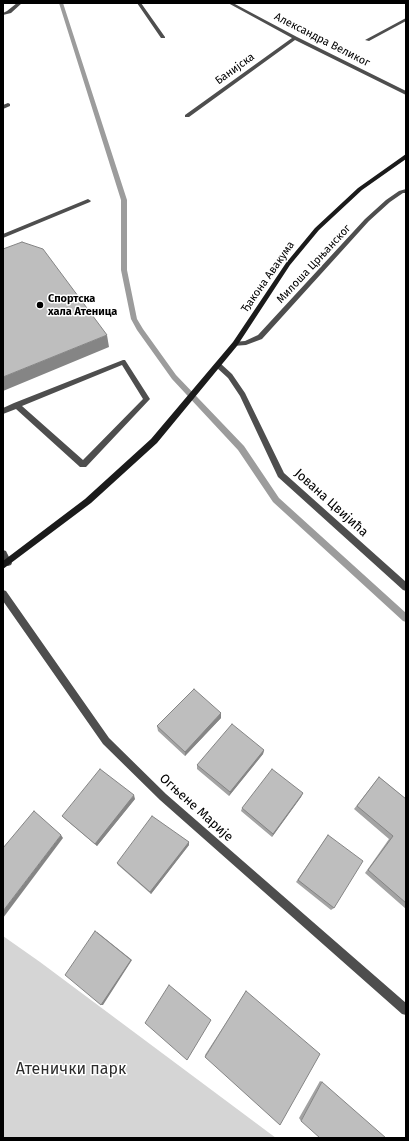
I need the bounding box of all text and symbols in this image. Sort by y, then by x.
street label: Александра Великог [272,10,372,70]
street label: Банијска [213,50,257,88]
street label: Милоша Црњанског [274,222,354,306]
street label: Ђакона Авакума [238,239,298,315]
place label: Спортска хала Атеница [48,292,117,318]
marker: Спортска хала Атеница [35,300,45,310]
street label: Јована Цвијића [291,466,371,540]
street label: Огњене Марије [156,771,236,845]
park label: Атенички парк [16,1060,126,1080]

